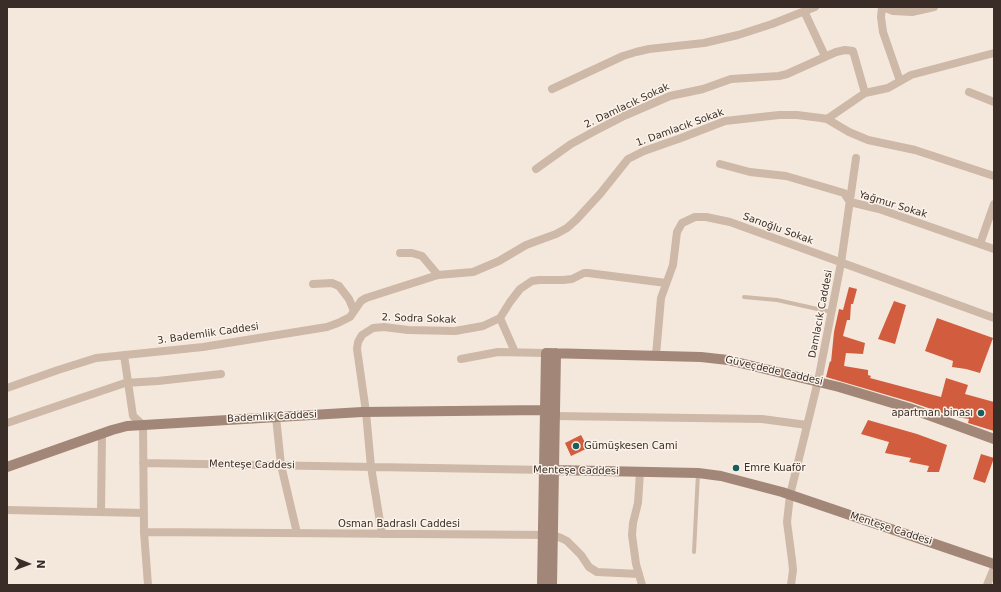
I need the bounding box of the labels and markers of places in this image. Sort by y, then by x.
place label: apartman binası [891,407,973,419]
marker: apartman binası [976,408,986,418]
place label: Gümüşkesen Cami [584,440,677,452]
marker: Gümüşkesen Cami [571,441,581,451]
place label: Emre Kuaför [744,462,806,474]
marker: Emre Kuaför [731,463,741,473]

